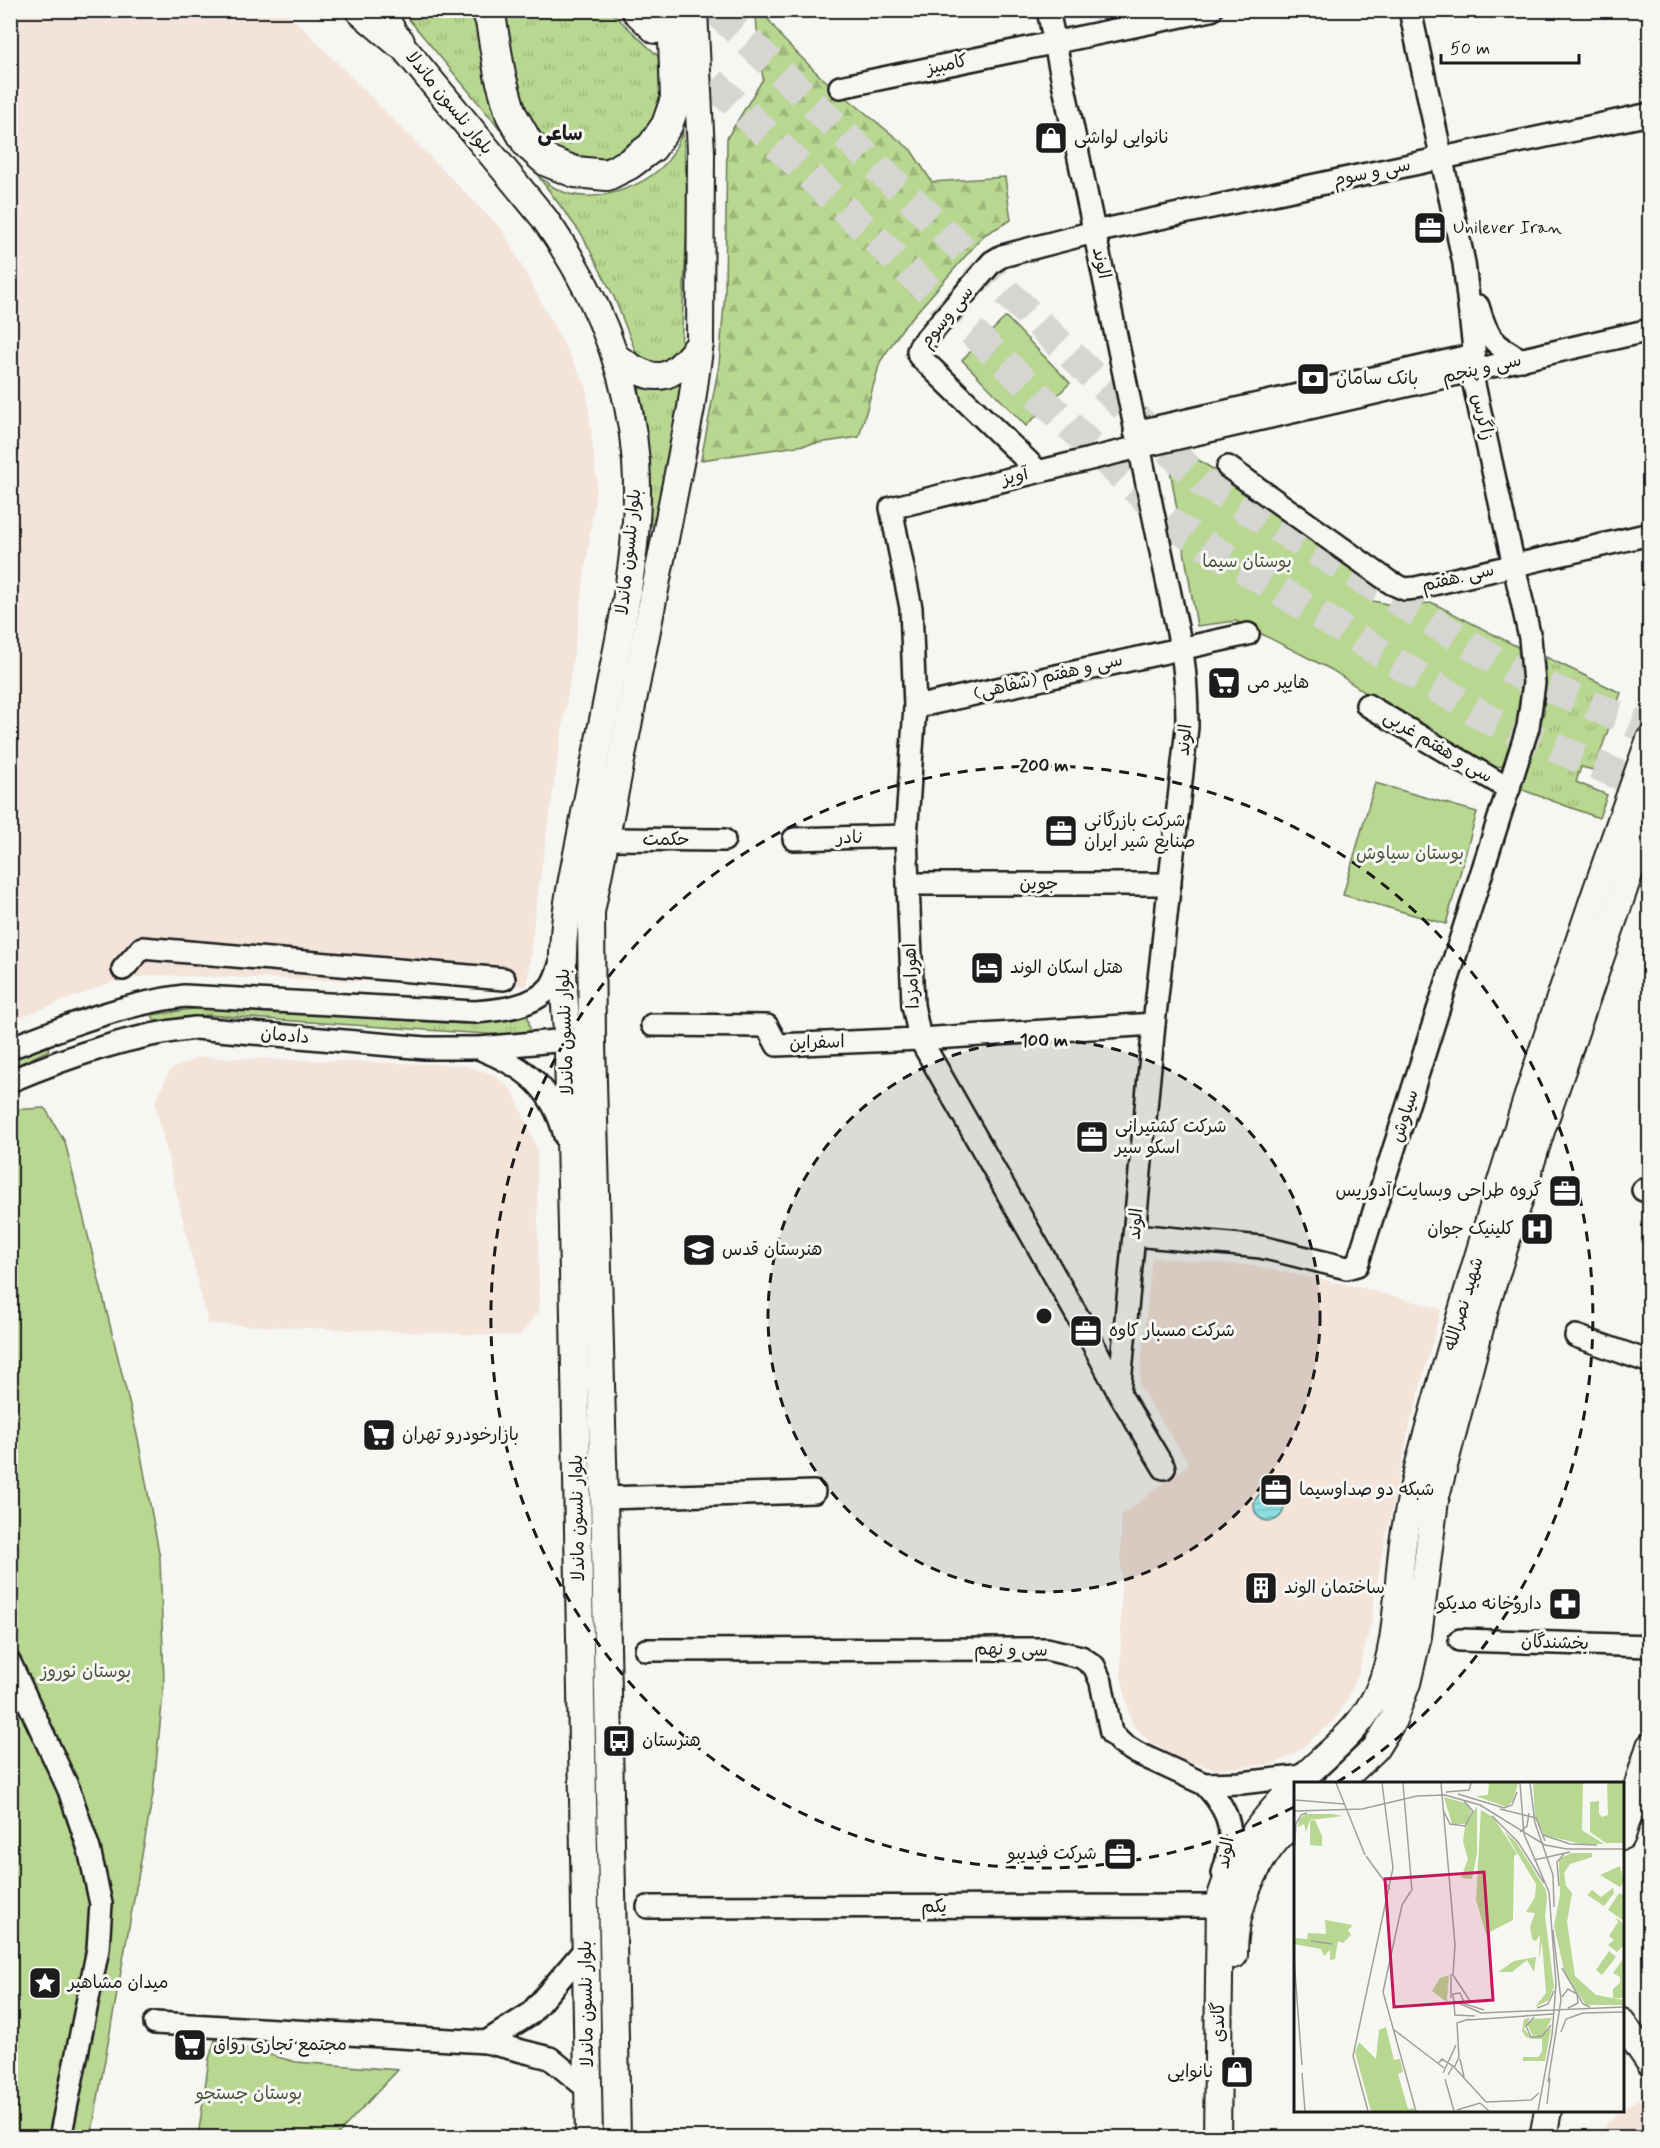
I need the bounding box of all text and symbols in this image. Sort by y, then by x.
scale bar [1441,27,1579,65]
text: 50 m [1450,37,1490,61]
street label: بلوار نلسون ماندلا [400,46,498,160]
street label: کامبیز [922,49,970,81]
shop icon: نانوایی لواشی [1033,120,1069,156]
district label: ساعی [537,121,583,148]
place label: نانوایی لواشی [1074,126,1170,150]
street label: سی و سوم [1331,153,1413,194]
office icon: Unilever Iran [1412,210,1448,246]
place label: Unilever Iran [1453,216,1562,240]
street label: الوند [1086,245,1116,281]
street label: سی وسوم [914,281,980,354]
street label: سی و پنجم [1440,348,1524,391]
bank icon: بانک سامان [1295,361,1331,397]
place label: بانک سامان [1336,367,1418,391]
street label: زاگرس [1465,391,1499,443]
street label: آویز [997,462,1032,492]
street label: بلوار نلسون ماندلا [610,488,648,616]
park label: بوستان سیما [1202,550,1292,574]
street label: سی .هفتم [1419,558,1497,599]
street label: سی و هفتم (شفاهی) [971,648,1125,707]
supermarket icon: هایپر می [1206,665,1242,701]
place label: هایپر می [1247,671,1309,695]
street label: سی و هفتم غربی [1378,705,1497,790]
street label: الوند [1172,723,1198,757]
text: 200 m [1019,754,1069,778]
place label: شرکت بازرگانی صنایع شیر ایران [1084,809,1195,854]
office icon: شرکت بازرگانی صنایع شیر ایران [1043,813,1079,849]
street label: نادر [834,826,864,850]
street label: حکمت [642,828,690,852]
park label: بوستان سیاوش [1356,842,1464,866]
street label: جوین [1020,872,1058,896]
street label: اهورامزدا [898,943,926,1009]
hotel icon: هتل اسکان الوند [969,950,1005,986]
place label: هتل اسکان الوند [1010,956,1123,980]
street label: بلوار نلسون ماندلا [552,968,580,1096]
street label: دادمان [260,1022,310,1050]
text: 100 m [1020,1029,1068,1053]
street label: اسفراین [789,1030,845,1056]
street label: سیاوش [1385,1087,1425,1145]
place label: شرکت کشتیرانی اسکو سیر [1113,1115,1227,1160]
office icon: شرکت کشتیرانی اسکو سیر [1074,1119,1110,1155]
office icon: گروه طراحی وبسایت آدوریس [1547,1173,1583,1209]
place label: گروه طراحی وبسایت آدوریس [1336,1179,1542,1203]
street label: الوند [1123,1207,1149,1241]
hospital icon: کلینیک جوان [1519,1211,1555,1247]
place label: کلینیک جوان [1427,1217,1514,1241]
school or university icon: هنرستان قدس [681,1232,717,1268]
place label: هنرستان قدس [722,1238,822,1262]
street label: شهید نصرالله [1438,1254,1490,1354]
centre of rings [1034,1306,1054,1326]
office icon: شرکت مسبار کاوه [1068,1313,1104,1349]
place label: شرکت مسبار کاوه [1109,1319,1235,1343]
supermarket icon: بازارخودرو تهران [361,1417,397,1453]
place label: بازارخودرو تهران [402,1423,519,1447]
street label: بلوار نلسون ماندلا [565,1454,591,1582]
office icon: شبکه دو صداوسیما [1258,1472,1294,1508]
place label: شبکه دو صداوسیما [1299,1478,1434,1502]
building icon: ساختمان الوند [1243,1570,1279,1606]
place label: ساختمان الوند [1284,1576,1385,1600]
pharmacy icon: داروخانه مدیکو [1547,1586,1583,1622]
place label: داروخانه مدیکو [1436,1592,1542,1616]
street label: بخشندگان [1521,1630,1589,1656]
street label: سی و نهم [974,1637,1048,1664]
park label: بوستان نوروز [39,1660,131,1684]
bus stop icon: هنرستان [601,1723,637,1759]
place label: هنرستان [642,1729,701,1753]
inset map [1294,1782,1624,2112]
street label: الوند [1211,1835,1241,1871]
office icon: شرکت فیدیبو [1102,1836,1138,1872]
place label: شرکت فیدیبو [1006,1842,1097,1866]
street label: یکم [921,1895,947,1920]
street label: بلوار نلسون ماندلا [574,1940,600,2068]
place icon: میدان مشاهیر [27,1965,63,2001]
place label: میدان مشاهیر [66,1971,169,1995]
street label: گاندی [1207,2001,1231,2042]
supermarket icon: مجتمع تجاری رواق [172,2027,208,2063]
place label: مجتمع تجاری رواق [213,2033,347,2057]
shop icon: نانوایی [1219,2054,1255,2090]
place label: نانوایی [1167,2060,1214,2084]
park label: بوستان جستجو [194,2082,302,2106]

